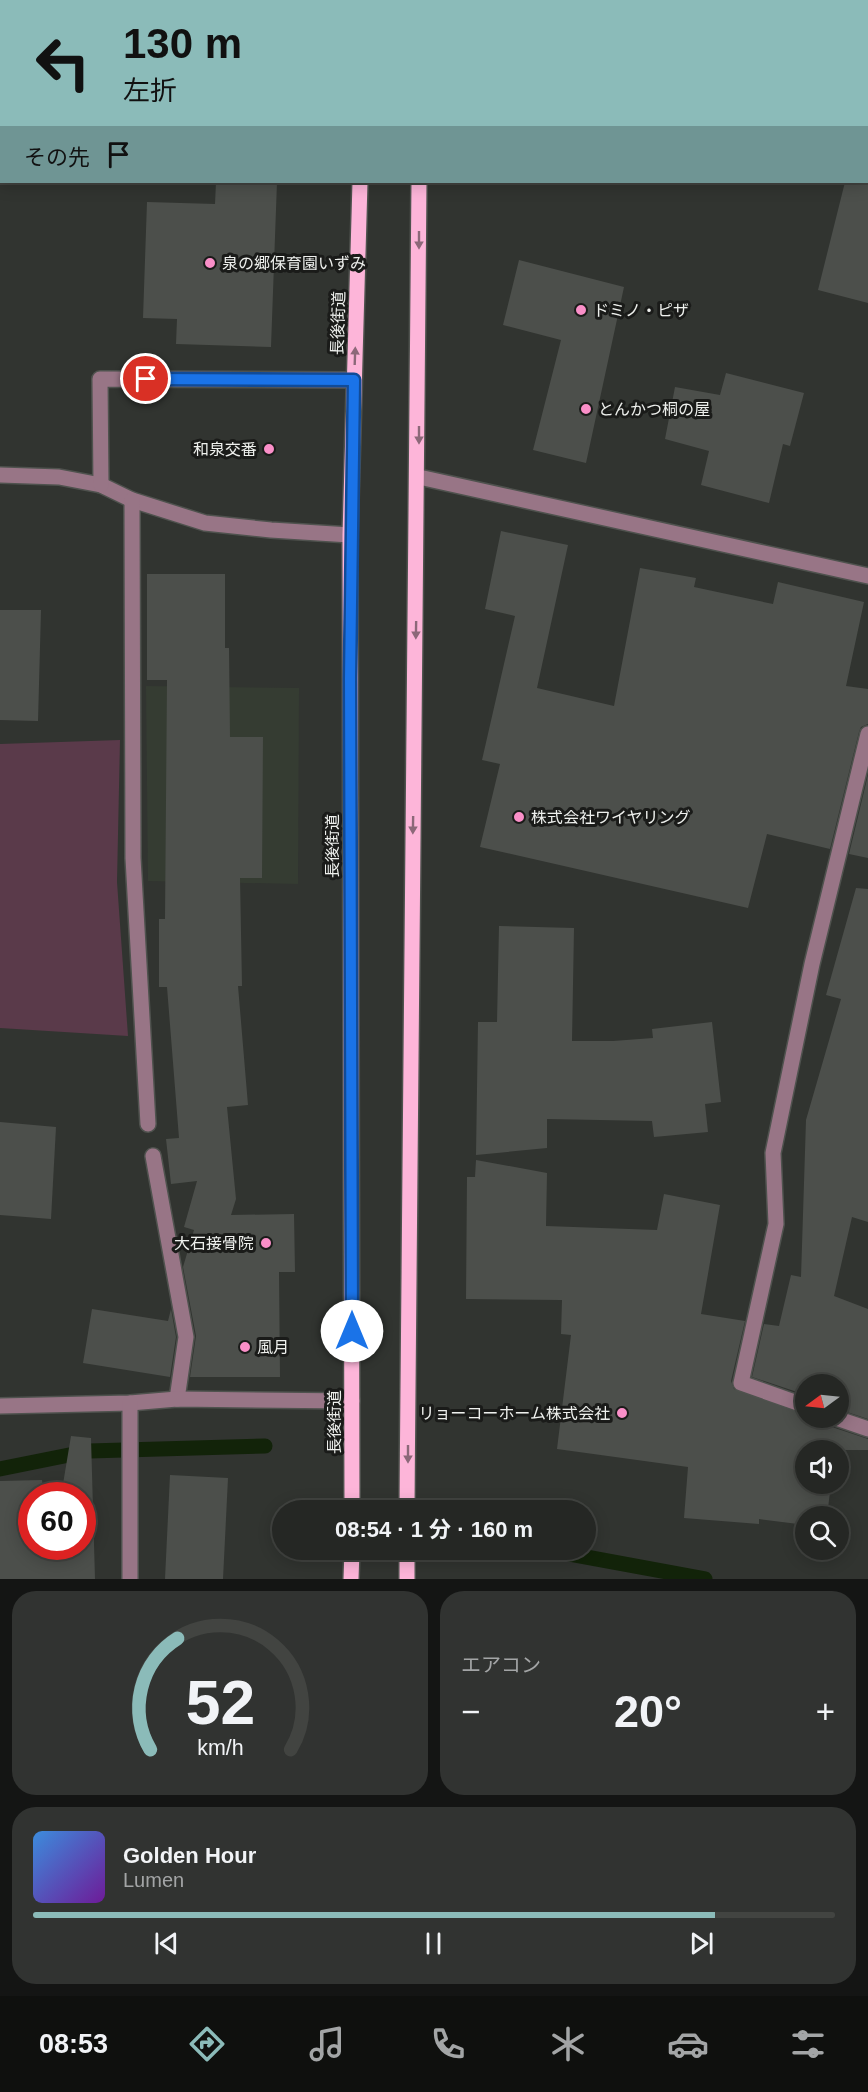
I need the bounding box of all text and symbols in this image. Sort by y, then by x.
text: 130 m [123,20,242,67]
icon: left [24,24,102,102]
text: 左折 [123,76,177,106]
icon: arrive [102,138,135,171]
text: その先 [24,145,90,170]
one-way arrow [414,230,424,249]
place label: 泉の郷保育園いずみ [222,255,366,272]
marker: 泉の郷保育園いずみ [203,256,217,270]
street label: 長後街道 [328,291,348,355]
place label: ドミノ・ピザ [593,302,689,319]
marker: ドミノ・ピザ [574,303,588,317]
one-way arrow [350,346,359,365]
pin [120,353,171,404]
icon: arrive [129,362,162,395]
place label: とんかつ桐の屋 [598,401,710,418]
marker: とんかつ桐の屋 [579,402,593,416]
one-way arrow [414,425,424,444]
place label: 和泉交番 [193,441,257,458]
marker: 和泉交番 [262,442,276,456]
one-way arrow [411,620,421,639]
place label: 株式会社ワイヤリング [531,809,691,826]
marker: 株式会社ワイヤリング [512,810,526,824]
street label: 長後街道 [324,814,341,878]
one-way arrow [408,815,418,834]
place label: 大石接骨院 [174,1235,254,1252]
marker: 大石接骨院 [259,1236,273,1250]
position arrow [320,1299,384,1363]
place label: 風月 [257,1339,289,1356]
marker: 風月 [238,1340,252,1354]
north arrow [795,1374,849,1428]
map controls [795,1374,849,1560]
street label: 長後街道 [326,1390,343,1454]
place label: リョーコーホーム株式会社 [418,1405,610,1422]
marker: リョーコーホーム株式会社 [615,1406,629,1420]
button: sound [795,1440,849,1494]
one-way arrow [403,1444,413,1463]
speed limit sign: 60 [18,1482,96,1560]
button: search [795,1506,849,1560]
text: 08:54 · 1 分 · 160 m [335,1517,533,1542]
text: エアコン [461,1654,541,1676]
text: 52 [185,1668,255,1737]
text: 20° [614,1686,682,1737]
text: − [461,1693,480,1730]
text: + [816,1693,835,1730]
text: km/h [197,1736,243,1760]
text: Golden Hour [123,1843,256,1868]
text: Lumen [123,1869,184,1891]
icon: previous [150,1927,183,1960]
icon: pause [417,1927,450,1960]
icon: next [685,1927,718,1960]
icon: directions [186,2023,228,2065]
icon: music [306,2023,348,2065]
icon: phone [427,2023,469,2065]
icon: climate [547,2023,589,2065]
icon: car [667,2023,709,2065]
icon: filters [787,2023,829,2065]
text: 08:53 [39,2029,108,2059]

